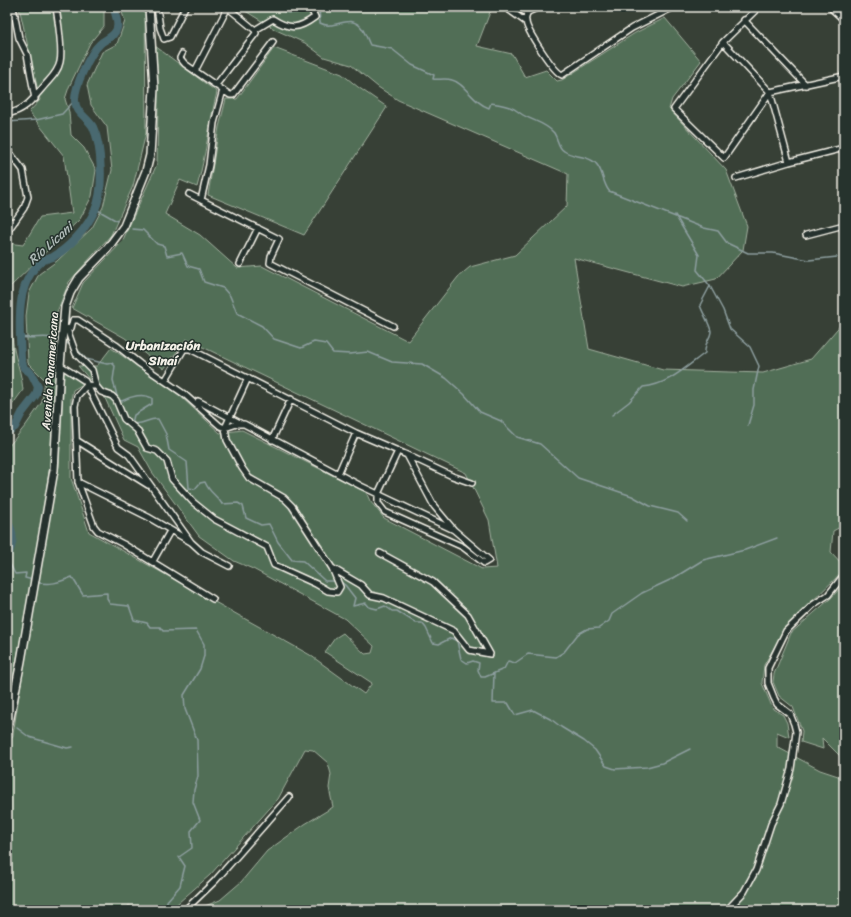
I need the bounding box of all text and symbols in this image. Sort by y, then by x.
water label: Río Licani [22,215,80,270]
street label: Avenida Panamericana [35,311,65,432]
district label: Urbanización Sinaí [126,334,201,372]

